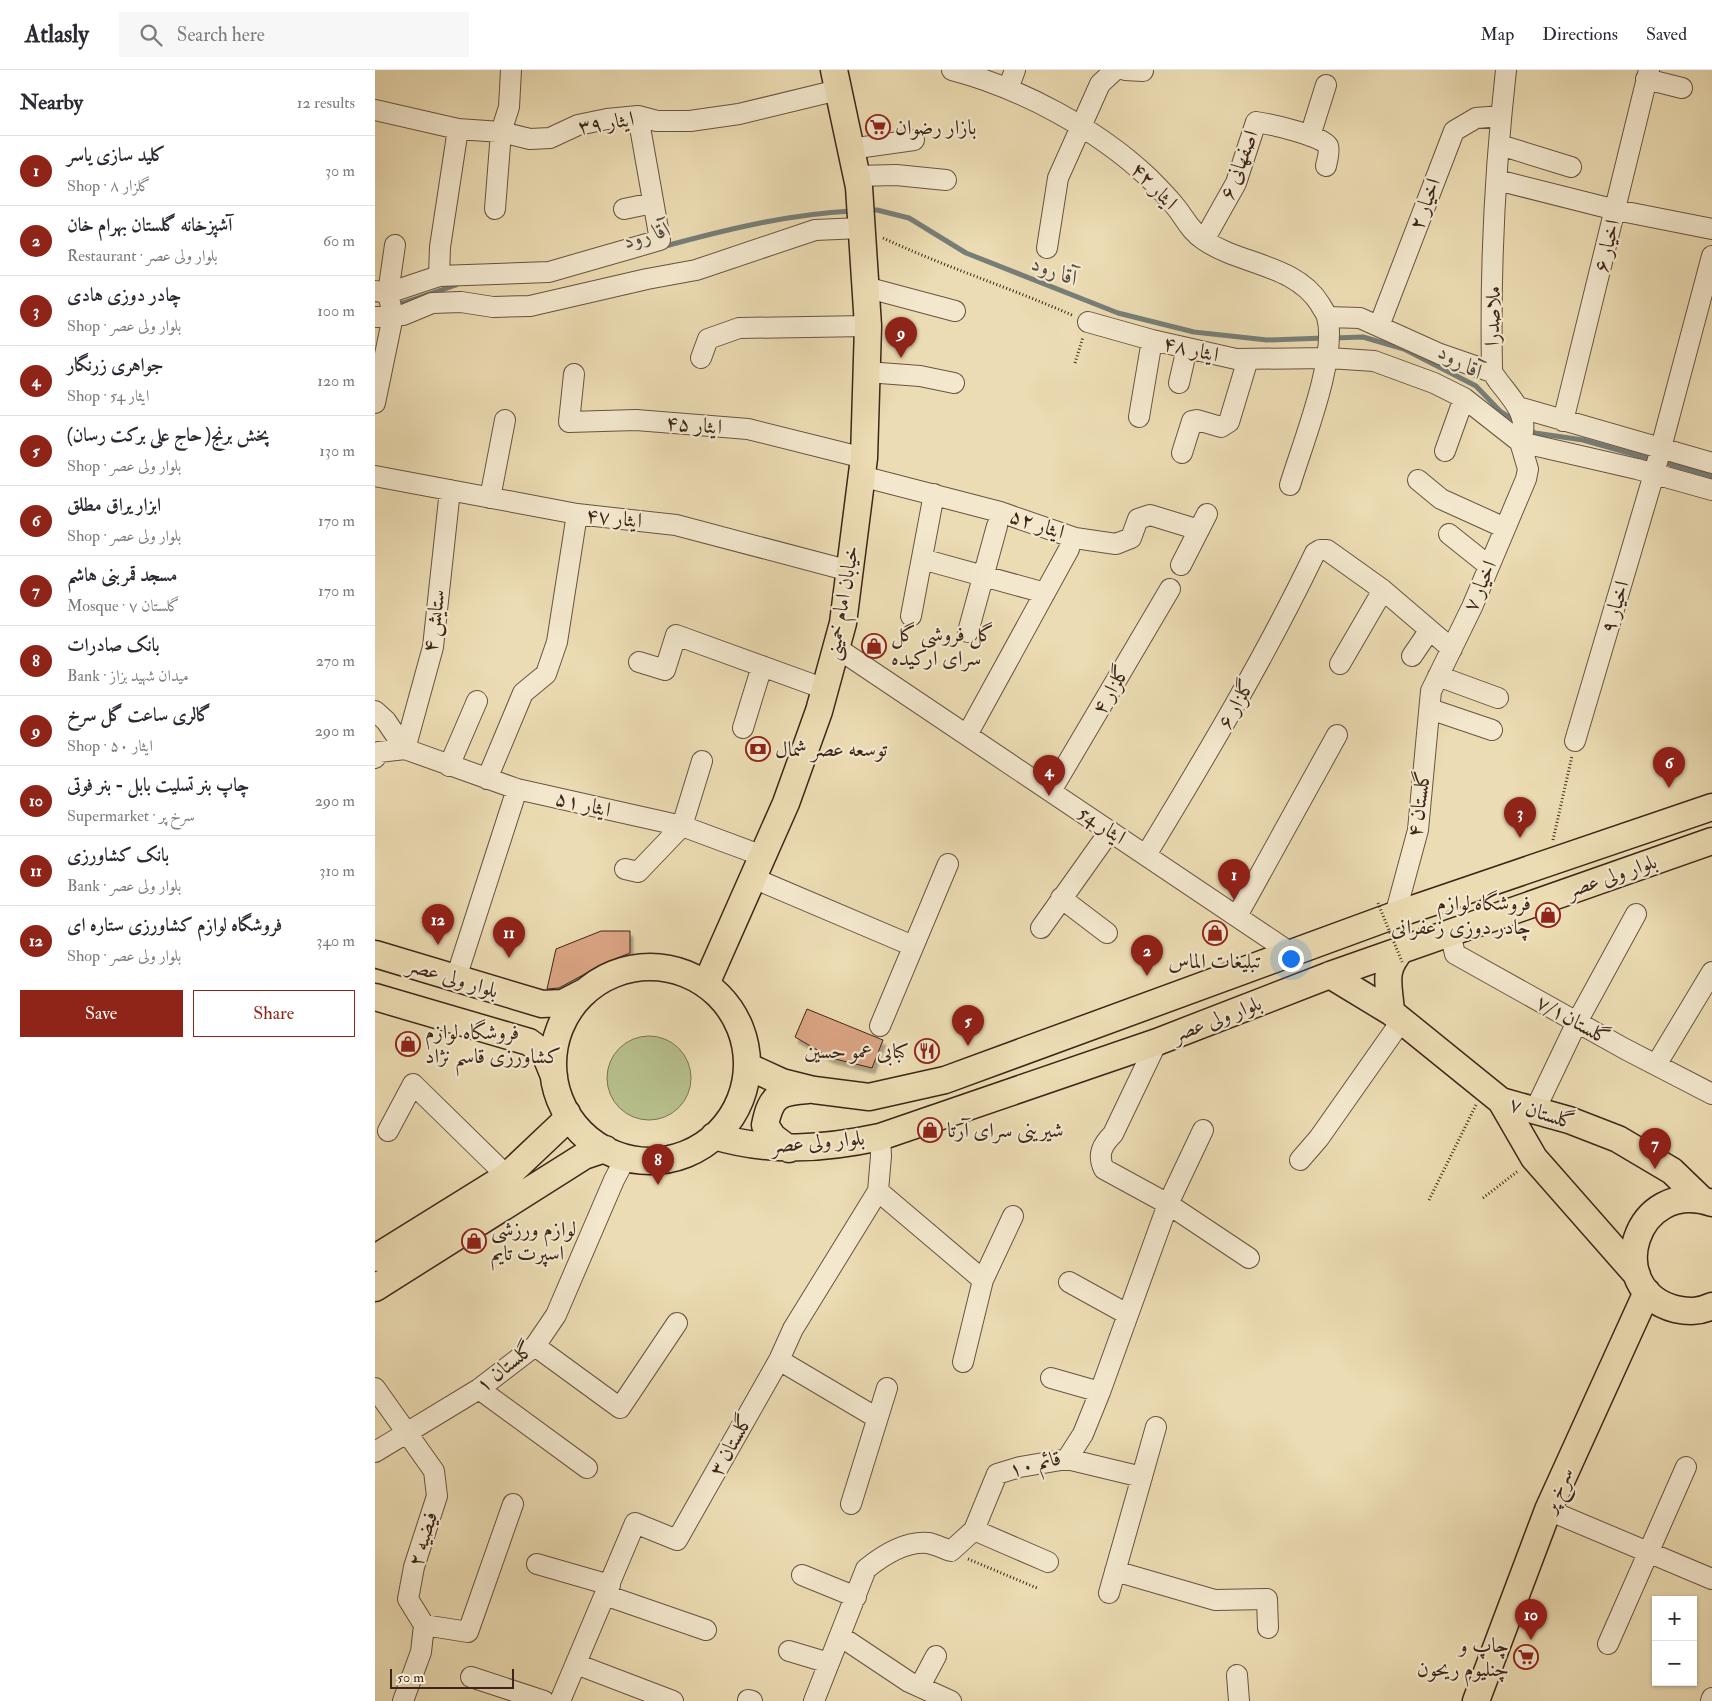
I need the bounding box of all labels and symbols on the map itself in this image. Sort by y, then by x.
street label: ایثار ۳۹ [576,105,636,141]
supermarket icon: بازار رضوان [865,114,891,140]
place label: بازار رضوان [895,114,976,141]
street label: اصفهانی ۶ [1213,126,1265,204]
street label: ایثار ۴۲ [1125,156,1183,216]
street label: اخیار ۲ [1403,174,1447,234]
water label: آقا رود [620,215,674,255]
street label: اخیار ۶ [1587,217,1627,275]
water label: آقا رود [1027,249,1083,293]
street label: ملاصدرا [1479,286,1507,346]
pin: 9 [885,317,917,358]
street label: ایثار ۴۸ [1160,329,1222,369]
water label: آقا رود [1433,338,1489,386]
street label: ایثار ۴۵ [665,409,723,441]
street label: ایثار ۴۷ [585,502,643,534]
street label: ایثار ۵۲ [1006,502,1068,546]
street label: خیابان امام خمینی [819,543,869,663]
street label: اخیار ۷ [1457,556,1503,616]
street label: اخیار ۹ [1594,578,1636,636]
street label: ستایش ۴ [416,588,452,654]
place label: گل فروشی گل سرای ارکیده [891,621,994,672]
shop icon: گل فروشی گل سرای ارکیده [861,633,887,659]
street label: گلزار ۴ [1086,660,1136,720]
street label: گلزار ۶ [1211,674,1261,734]
bank icon: توسعه عصر شمال [745,736,771,762]
place label: توسعه عصر شمال [775,736,888,763]
pin: 6 [1653,747,1685,788]
pin: 4 [1033,755,1065,796]
street label: گلستان ۴ [1401,769,1437,839]
street label: ایثار ۵۱ [552,784,614,824]
pin: 3 [1504,797,1536,838]
street label: ایثار 54 [1073,799,1131,851]
street label: بلوار ولی عصر [1561,848,1661,905]
pin: 1 [1218,859,1250,900]
place label: فروشگاه لوازم چادر دوزی زعفرانی [1391,890,1531,941]
shop icon: فروشگاه لوازم چادر دوزی زعفرانی [1535,902,1561,928]
pin: 12 [422,904,454,945]
pin: 11 [493,917,525,958]
shop icon: تبلیغات الماس [1202,920,1228,946]
pin: 2 [1131,935,1163,976]
your location [1278,946,1304,972]
place label: تبلیغات الماس [1168,948,1262,975]
street label: بلوار ولی عصر [402,951,502,1005]
street label: گلستان۷/۱ [1531,989,1615,1051]
street label: بلوار ولی عصر [1167,990,1266,1049]
pin: 5 [952,1005,984,1046]
place label: فروشگاه لوازم کشاورزی قاسم نژاد [425,1019,561,1077]
shop icon: فروشگاه لوازم کشاورزی قاسم نژاد [395,1031,421,1057]
place label: کبابی عمو حسین [804,1038,909,1066]
restaurant icon: کبابی عمو حسین [914,1038,940,1064]
street label: گلستان ۷ [1506,1090,1578,1136]
shop icon: شیرینی سرای آرتا [917,1117,943,1143]
place label: شیرینی سرای آرتا [947,1117,1064,1144]
street label: بلوار ولی عصر [768,1124,866,1160]
pin: 7 [1639,1128,1671,1169]
pin: 8 [642,1144,674,1185]
place label: لوازم ورزشی اسپرت تایم [491,1216,576,1271]
shop icon: لوازم ورزشی اسپرت تایم [461,1228,487,1254]
street label: گلستان ۱ [470,1335,540,1399]
street label: گلستان ۳ [703,1409,759,1481]
street label: قائم ۱۰ [1006,1445,1065,1487]
street label: سرخ پر [1535,1463,1584,1521]
street label: فیضیه ۲ [402,1508,444,1570]
pin: 10 [1515,1599,1547,1640]
place label: چاپ و چنلیوم ریحون [1417,1632,1509,1687]
supermarket icon: چاپ و چنلیوم ریحون [1513,1644,1539,1670]
scale bar [390,1666,514,1689]

